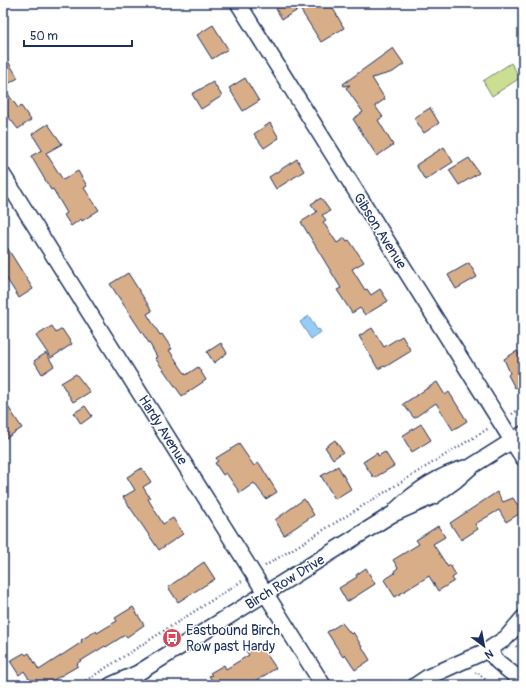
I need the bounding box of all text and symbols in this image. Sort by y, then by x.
scale bar [24,22,132,48]
text: 50 m [30,29,58,44]
street label: Gibson Avenue [350,190,410,272]
street label: Hardy Avenue [135,392,191,468]
street label: Birch Row Drive [242,551,328,613]
place label: Eastbound Birch Row past Hardy [186,622,280,655]
north arrow [464,626,504,666]
bus stop icon: Eastbound Birch Row past Hardy [161,627,183,649]
text: N [482,647,496,662]

